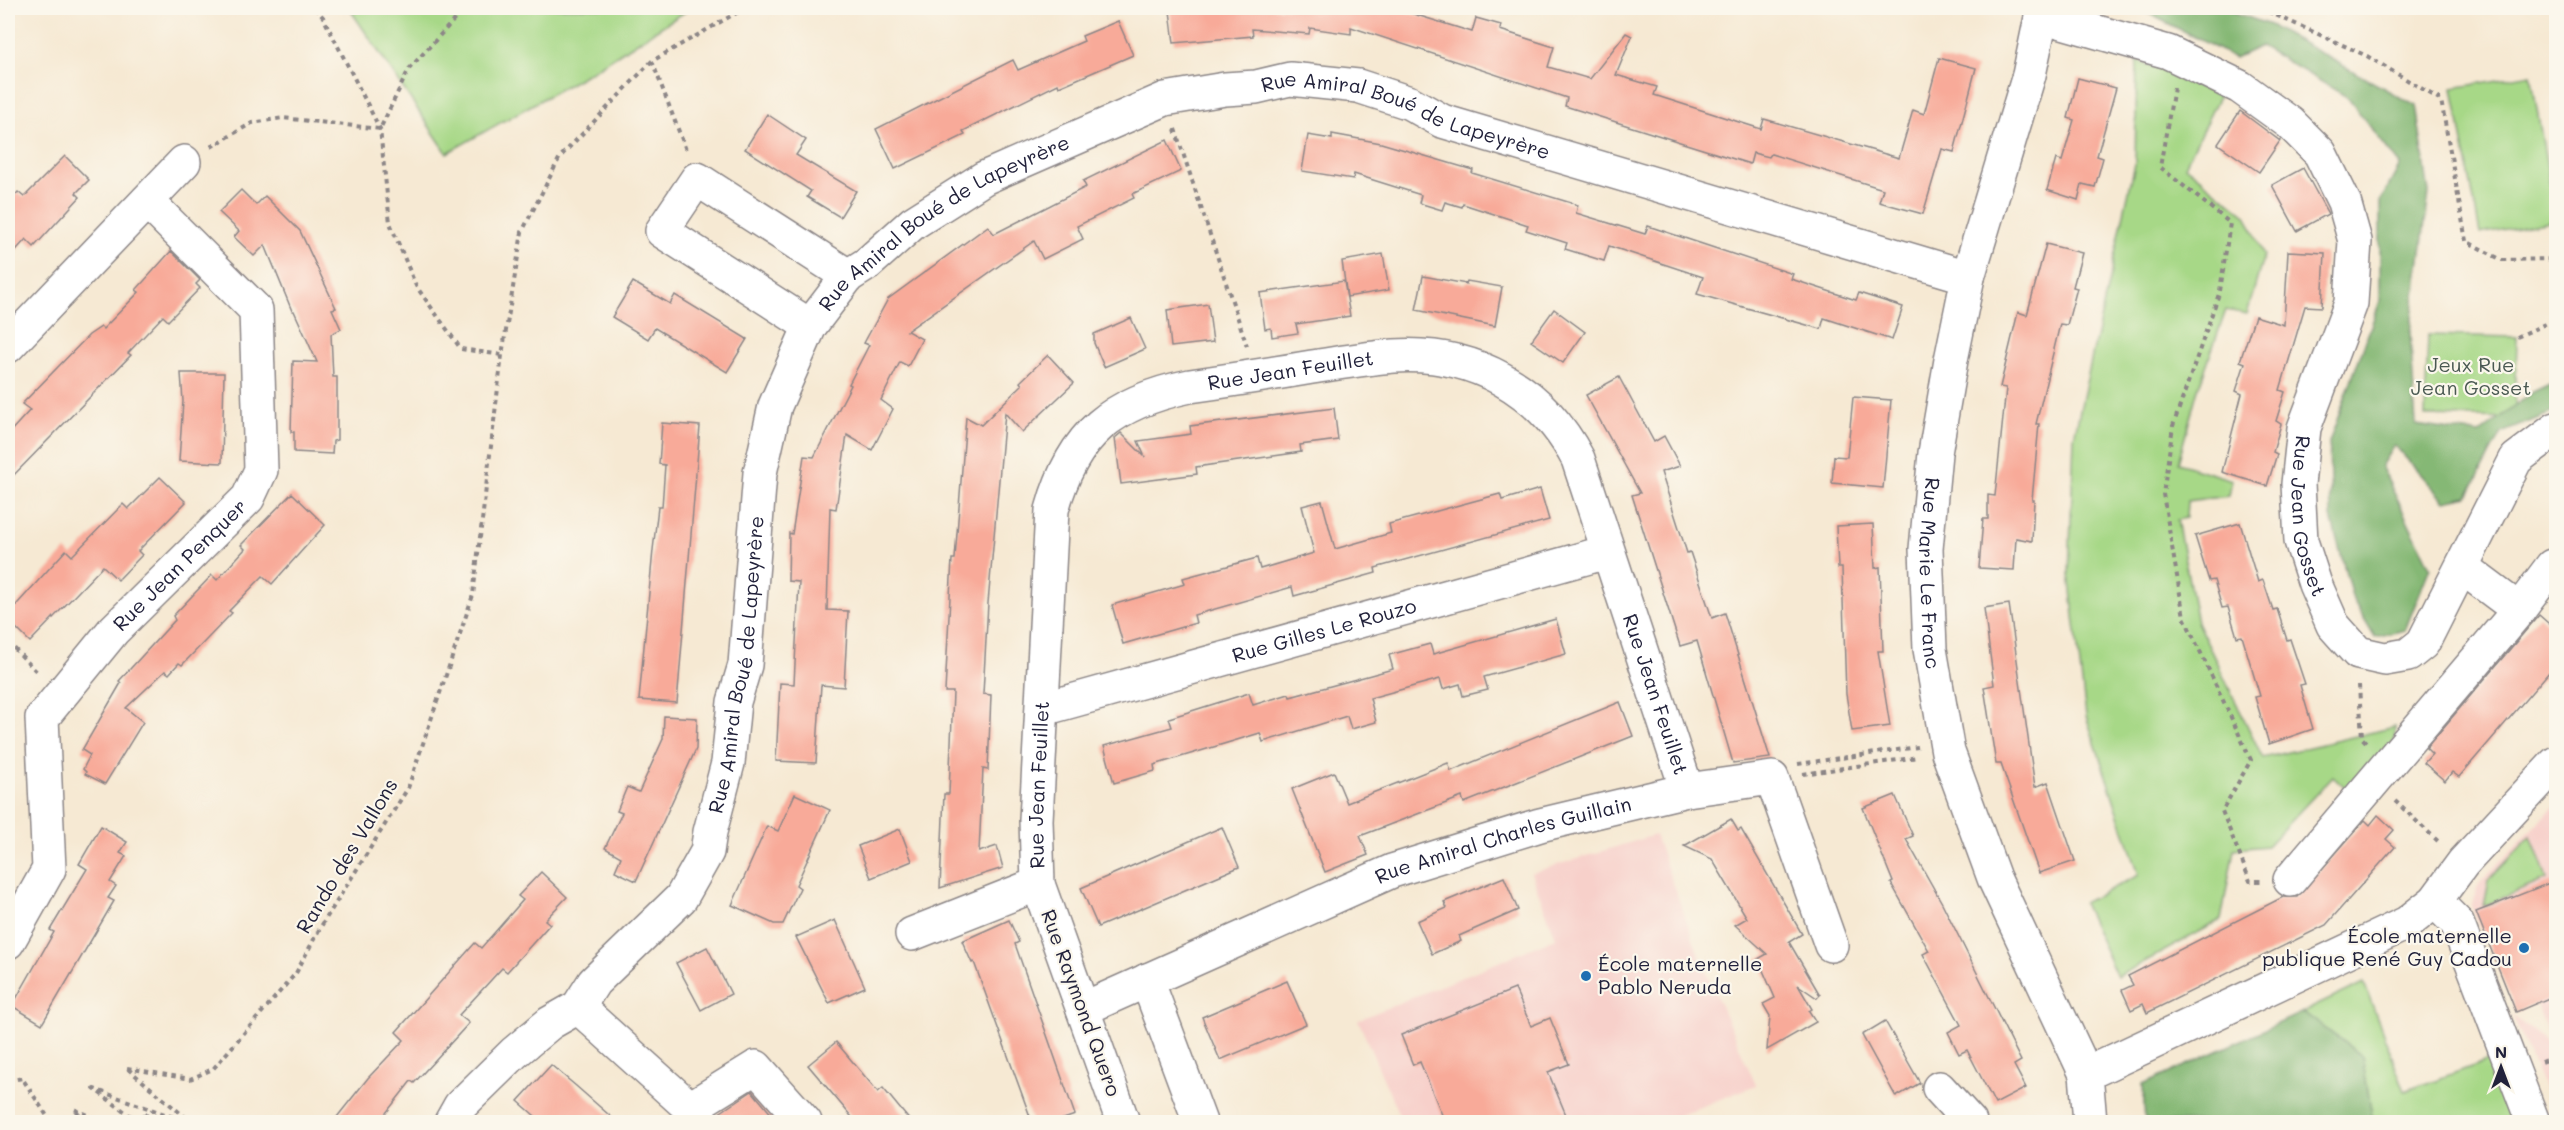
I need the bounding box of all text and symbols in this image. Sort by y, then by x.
street label: Rue Amiral Boué de Lapeyrère [1258,65,1553,164]
street label: Rue Amiral Boué de Lapeyrère [812,128,1073,316]
street label: Rue Jean Feuillet [1206,344,1375,395]
park label: Jeux Rue Jean Gosset [2411,351,2531,400]
street label: Rue Jean Gosset [2286,434,2333,600]
street label: Rue Marie Le Franc [1914,476,1947,671]
street label: Rue Jean Penquer [107,493,252,636]
street label: Rue Amiral Boué de Lapeyrère [701,515,769,816]
street label: Rue Gilles Le Rouzo [1229,592,1419,668]
street label: Rue Jean Feuillet [1618,610,1695,778]
street label: Rue Jean Feuillet [1022,700,1054,869]
street label: Rando des Vallons [290,773,403,938]
street label: Rue Amiral Charles Guillain [1371,790,1634,889]
street label: Rue Raymond Quero [1036,906,1128,1100]
place label: École maternelle publique René Guy Cadou [2262,922,2512,971]
marker: École maternelle publique René Guy Cadou [2517,941,2531,955]
place label: École maternelle Pablo Neruda [1598,950,1762,999]
marker: École maternelle Pablo Neruda [1579,969,1593,983]
north arrow [2471,1037,2531,1097]
text: N [2495,1041,2507,1062]

